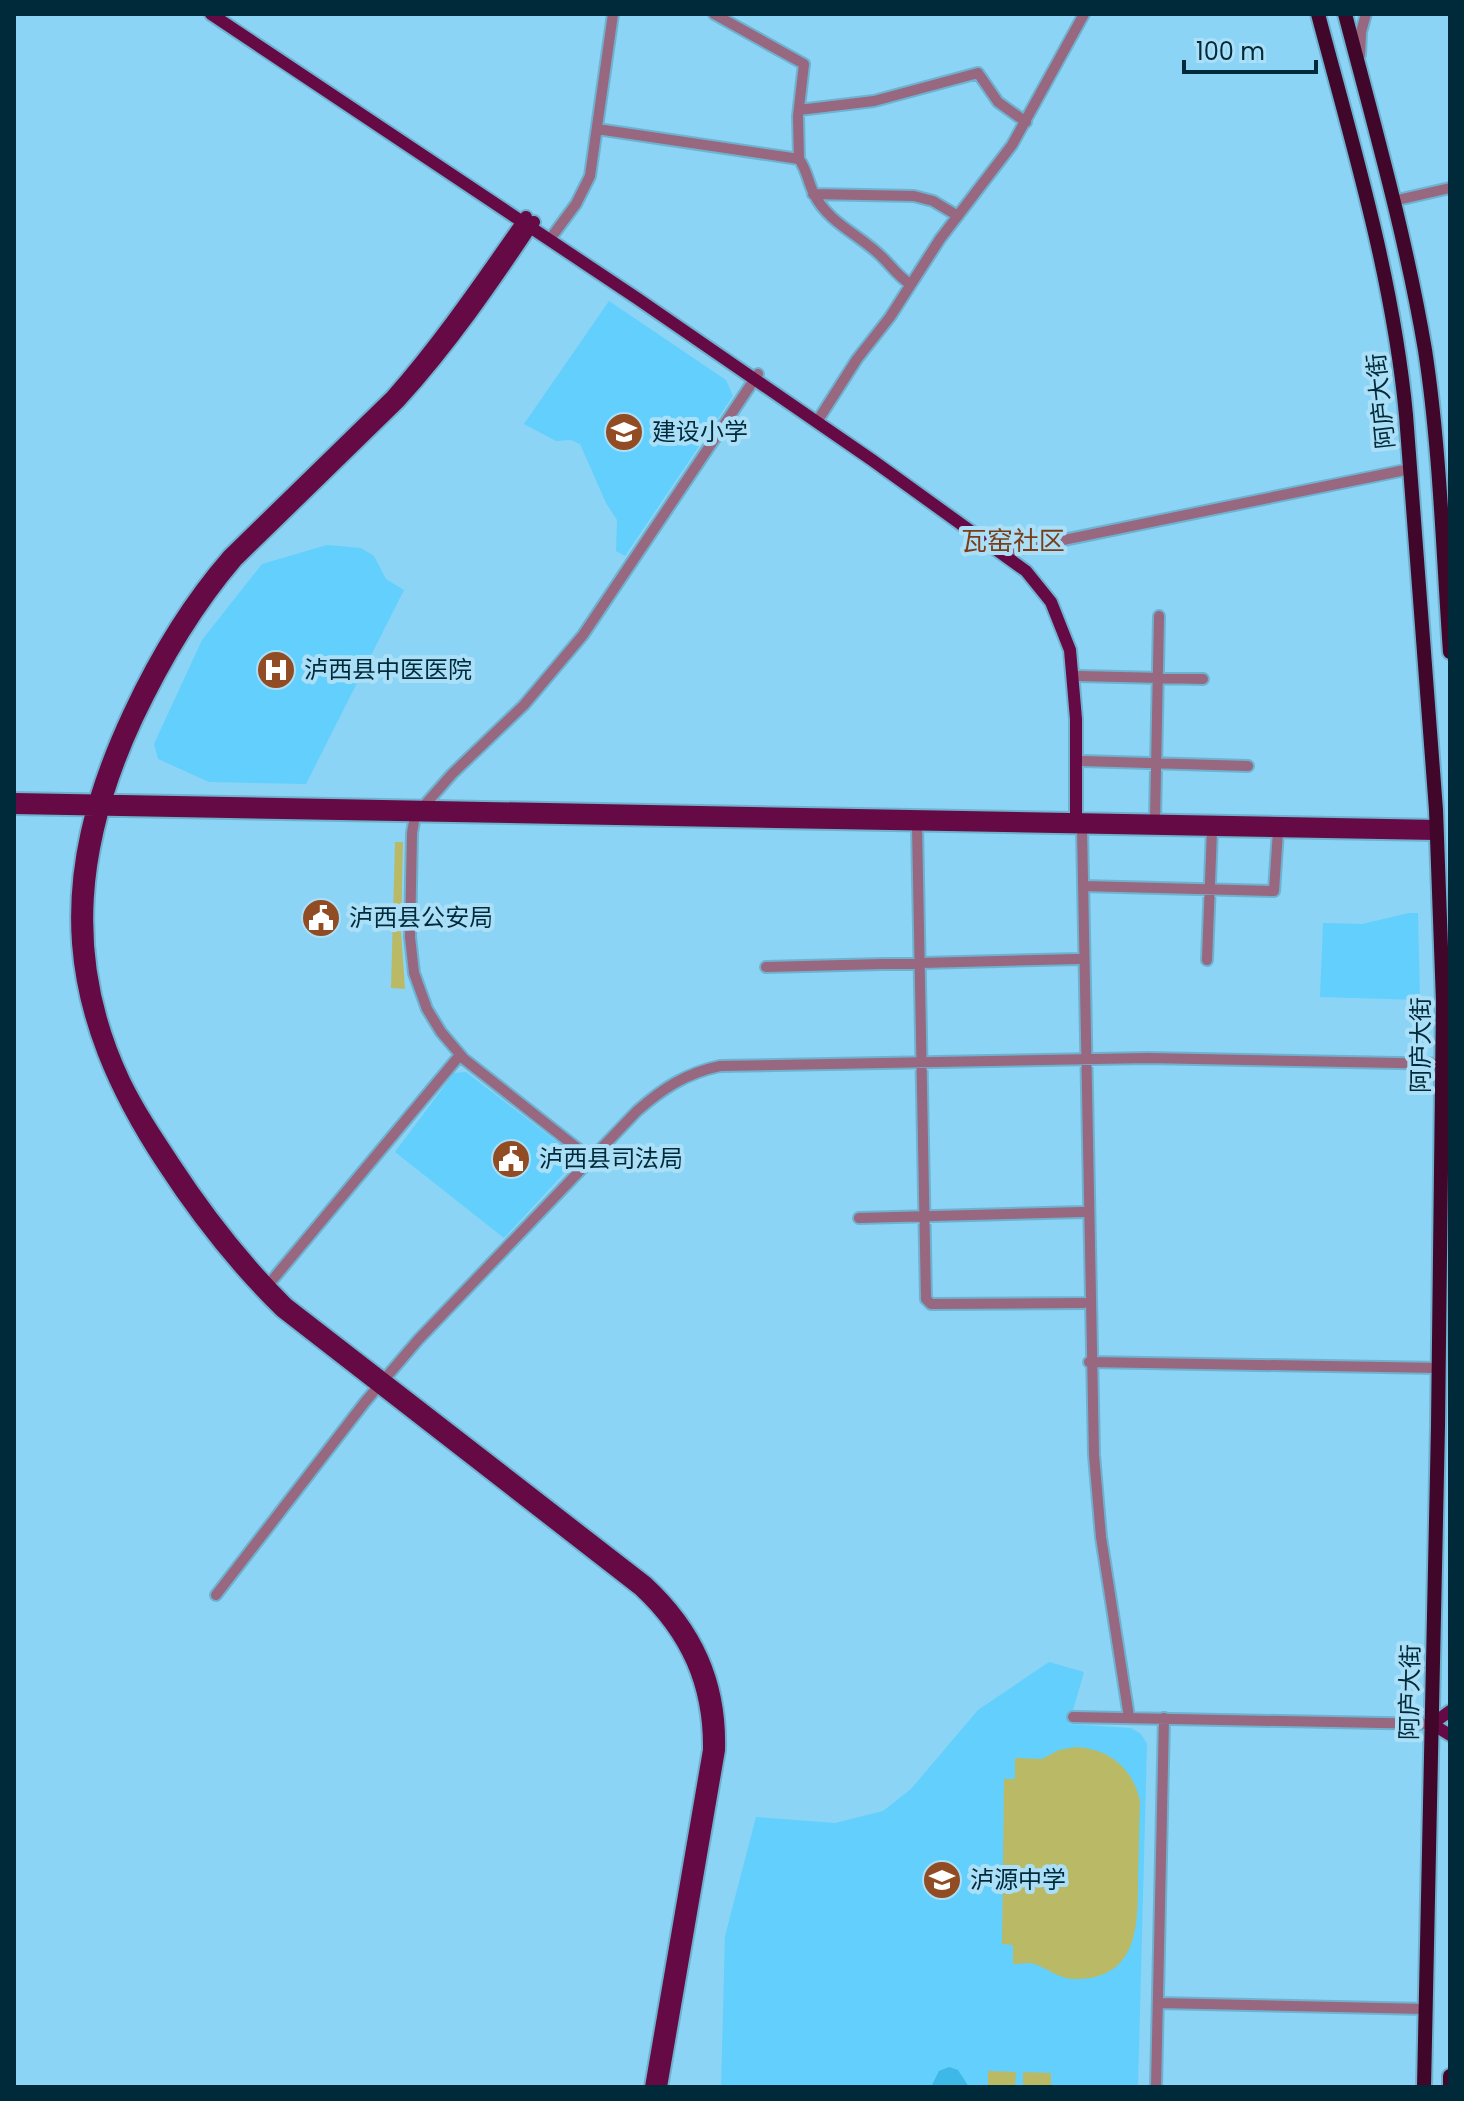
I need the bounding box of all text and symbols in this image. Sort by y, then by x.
scale bar [1184,24,1316,74]
text: 100 m [1196,35,1265,68]
street label: 阿庐大街 [1359,352,1402,451]
school or university icon: 建设小学 [603,411,645,453]
place label: 建设小学 [652,415,748,448]
district label: 瓦窑社区 [961,523,1065,559]
hospital icon: 泸西县中医医院 [255,649,297,691]
place label: 泸西县中医医院 [304,653,472,686]
public building icon: 泸西县公安局 [300,897,342,939]
place label: 泸西县公安局 [349,901,493,934]
street label: 阿庐大街 [1404,997,1437,1093]
public building icon: 泸西县司法局 [490,1138,532,1180]
place label: 泸西县司法局 [539,1142,683,1175]
street label: 阿庐大街 [1392,1644,1427,1740]
school or university icon: 泸源中学 [921,1859,963,1901]
place label: 泸源中学 [970,1863,1066,1896]

